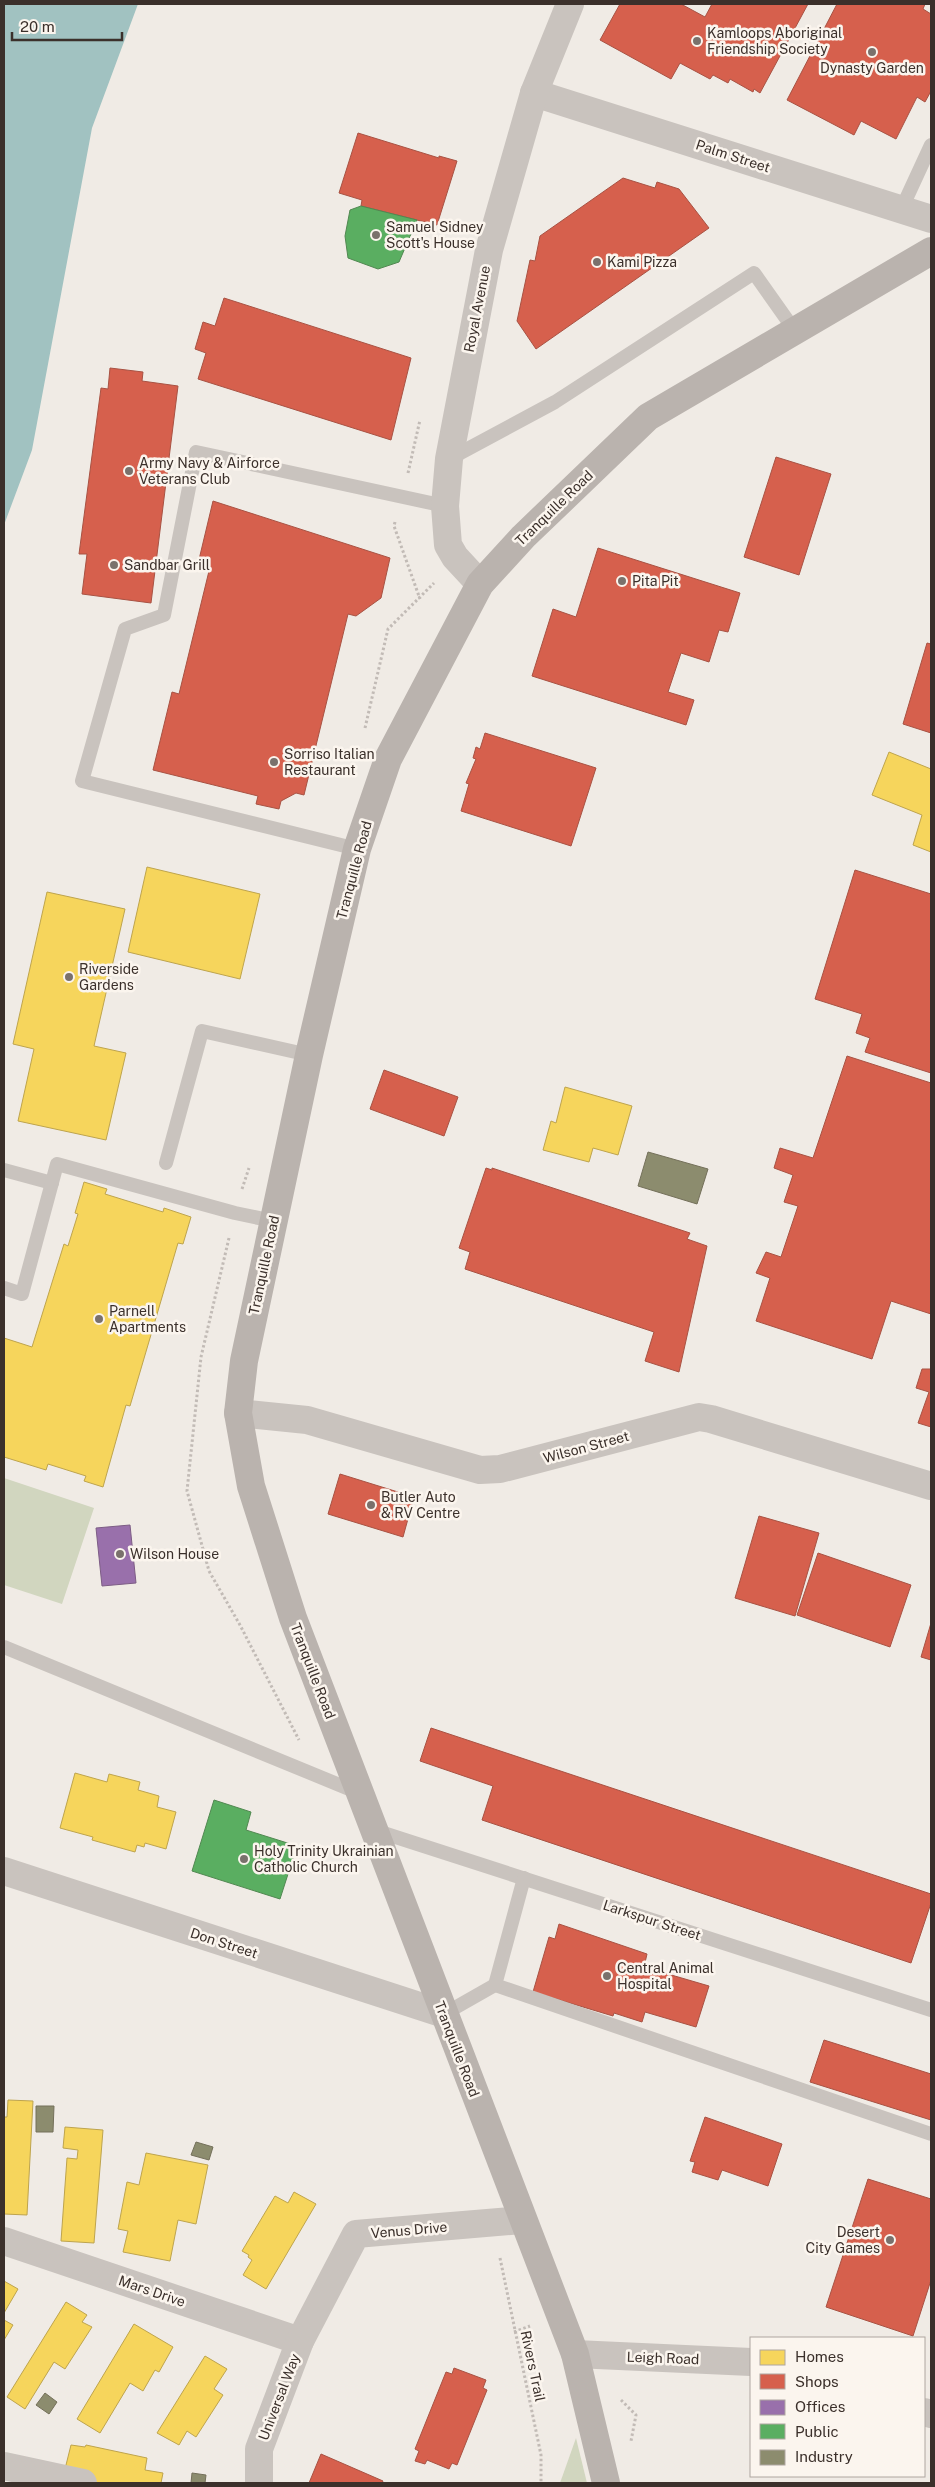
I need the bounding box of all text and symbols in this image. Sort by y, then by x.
scale bar [12,10,122,42]
text: 20 m [20,18,55,35]
place label: Kamloops Aboriginal Friendship Society [707,25,842,57]
marker: Kamloops Aboriginal Friendship Society [691,35,703,47]
marker: Dynasty Garden [866,46,878,58]
place label: Dynasty Garden [820,60,924,76]
street label: Palm Street [694,136,772,176]
place label: Samuel Sidney Scott's House [386,219,484,251]
marker: Samuel Sidney Scott's House [370,229,382,241]
place label: Kami Pizza [607,254,677,270]
marker: Kami Pizza [591,256,603,268]
street label: Royal Avenue [461,264,493,354]
place label: Army Navy & Airforce Veterans Club [139,455,280,487]
marker: Army Navy & Airforce Veterans Club [123,465,135,477]
street label: Tranquille Road [512,467,596,549]
place label: Sandbar Grill [124,557,210,573]
marker: Sandbar Grill [108,559,120,571]
place label: Pita Pit [632,573,679,589]
marker: Pita Pit [616,575,628,587]
place label: Sorriso Italian Restaurant [284,746,375,778]
marker: Sorriso Italian Restaurant [268,756,280,768]
street label: Tranquille Road [333,819,375,921]
place label: Riverside Gardens [79,961,139,993]
marker: Riverside Gardens [63,971,75,983]
street label: Tranquille Road [246,1214,282,1316]
place label: Parnell Apartments [109,1303,186,1335]
marker: Parnell Apartments [93,1313,105,1325]
street label: Wilson Street [541,1428,631,1466]
place label: Butler Auto & RV Centre [381,1489,460,1521]
marker: Butler Auto & RV Centre [365,1499,377,1511]
place label: Wilson House [130,1546,219,1562]
marker: Wilson House [114,1548,126,1560]
street label: Tranquille Road [287,1621,339,1721]
place label: Holy Trinity Ukrainian Catholic Church [254,1843,394,1875]
marker: Holy Trinity Ukrainian Catholic Church [238,1853,250,1865]
street label: Larkspur Street [601,1897,703,1943]
street label: Don Street [188,1925,260,1961]
place label: Central Animal Hospital [617,1960,714,1992]
marker: Central Animal Hospital [601,1970,613,1982]
street label: Tranquille Road [431,1999,483,2099]
street label: Venus Drive [370,2219,448,2241]
place label: Desert City Games [806,2224,880,2256]
marker: Desert City Games [884,2234,896,2246]
street label: Mars Drive [117,2272,188,2310]
street label: Rivers Trail [518,2329,548,2403]
legend [750,2337,925,2477]
text: Homes [795,2348,844,2365]
street label: Leigh Road [626,2349,700,2367]
street label: Universal Way [255,2351,303,2443]
text: Shops [795,2373,839,2390]
text: Offices [795,2398,845,2415]
text: Public [795,2423,839,2440]
text: Industry [795,2448,853,2465]

